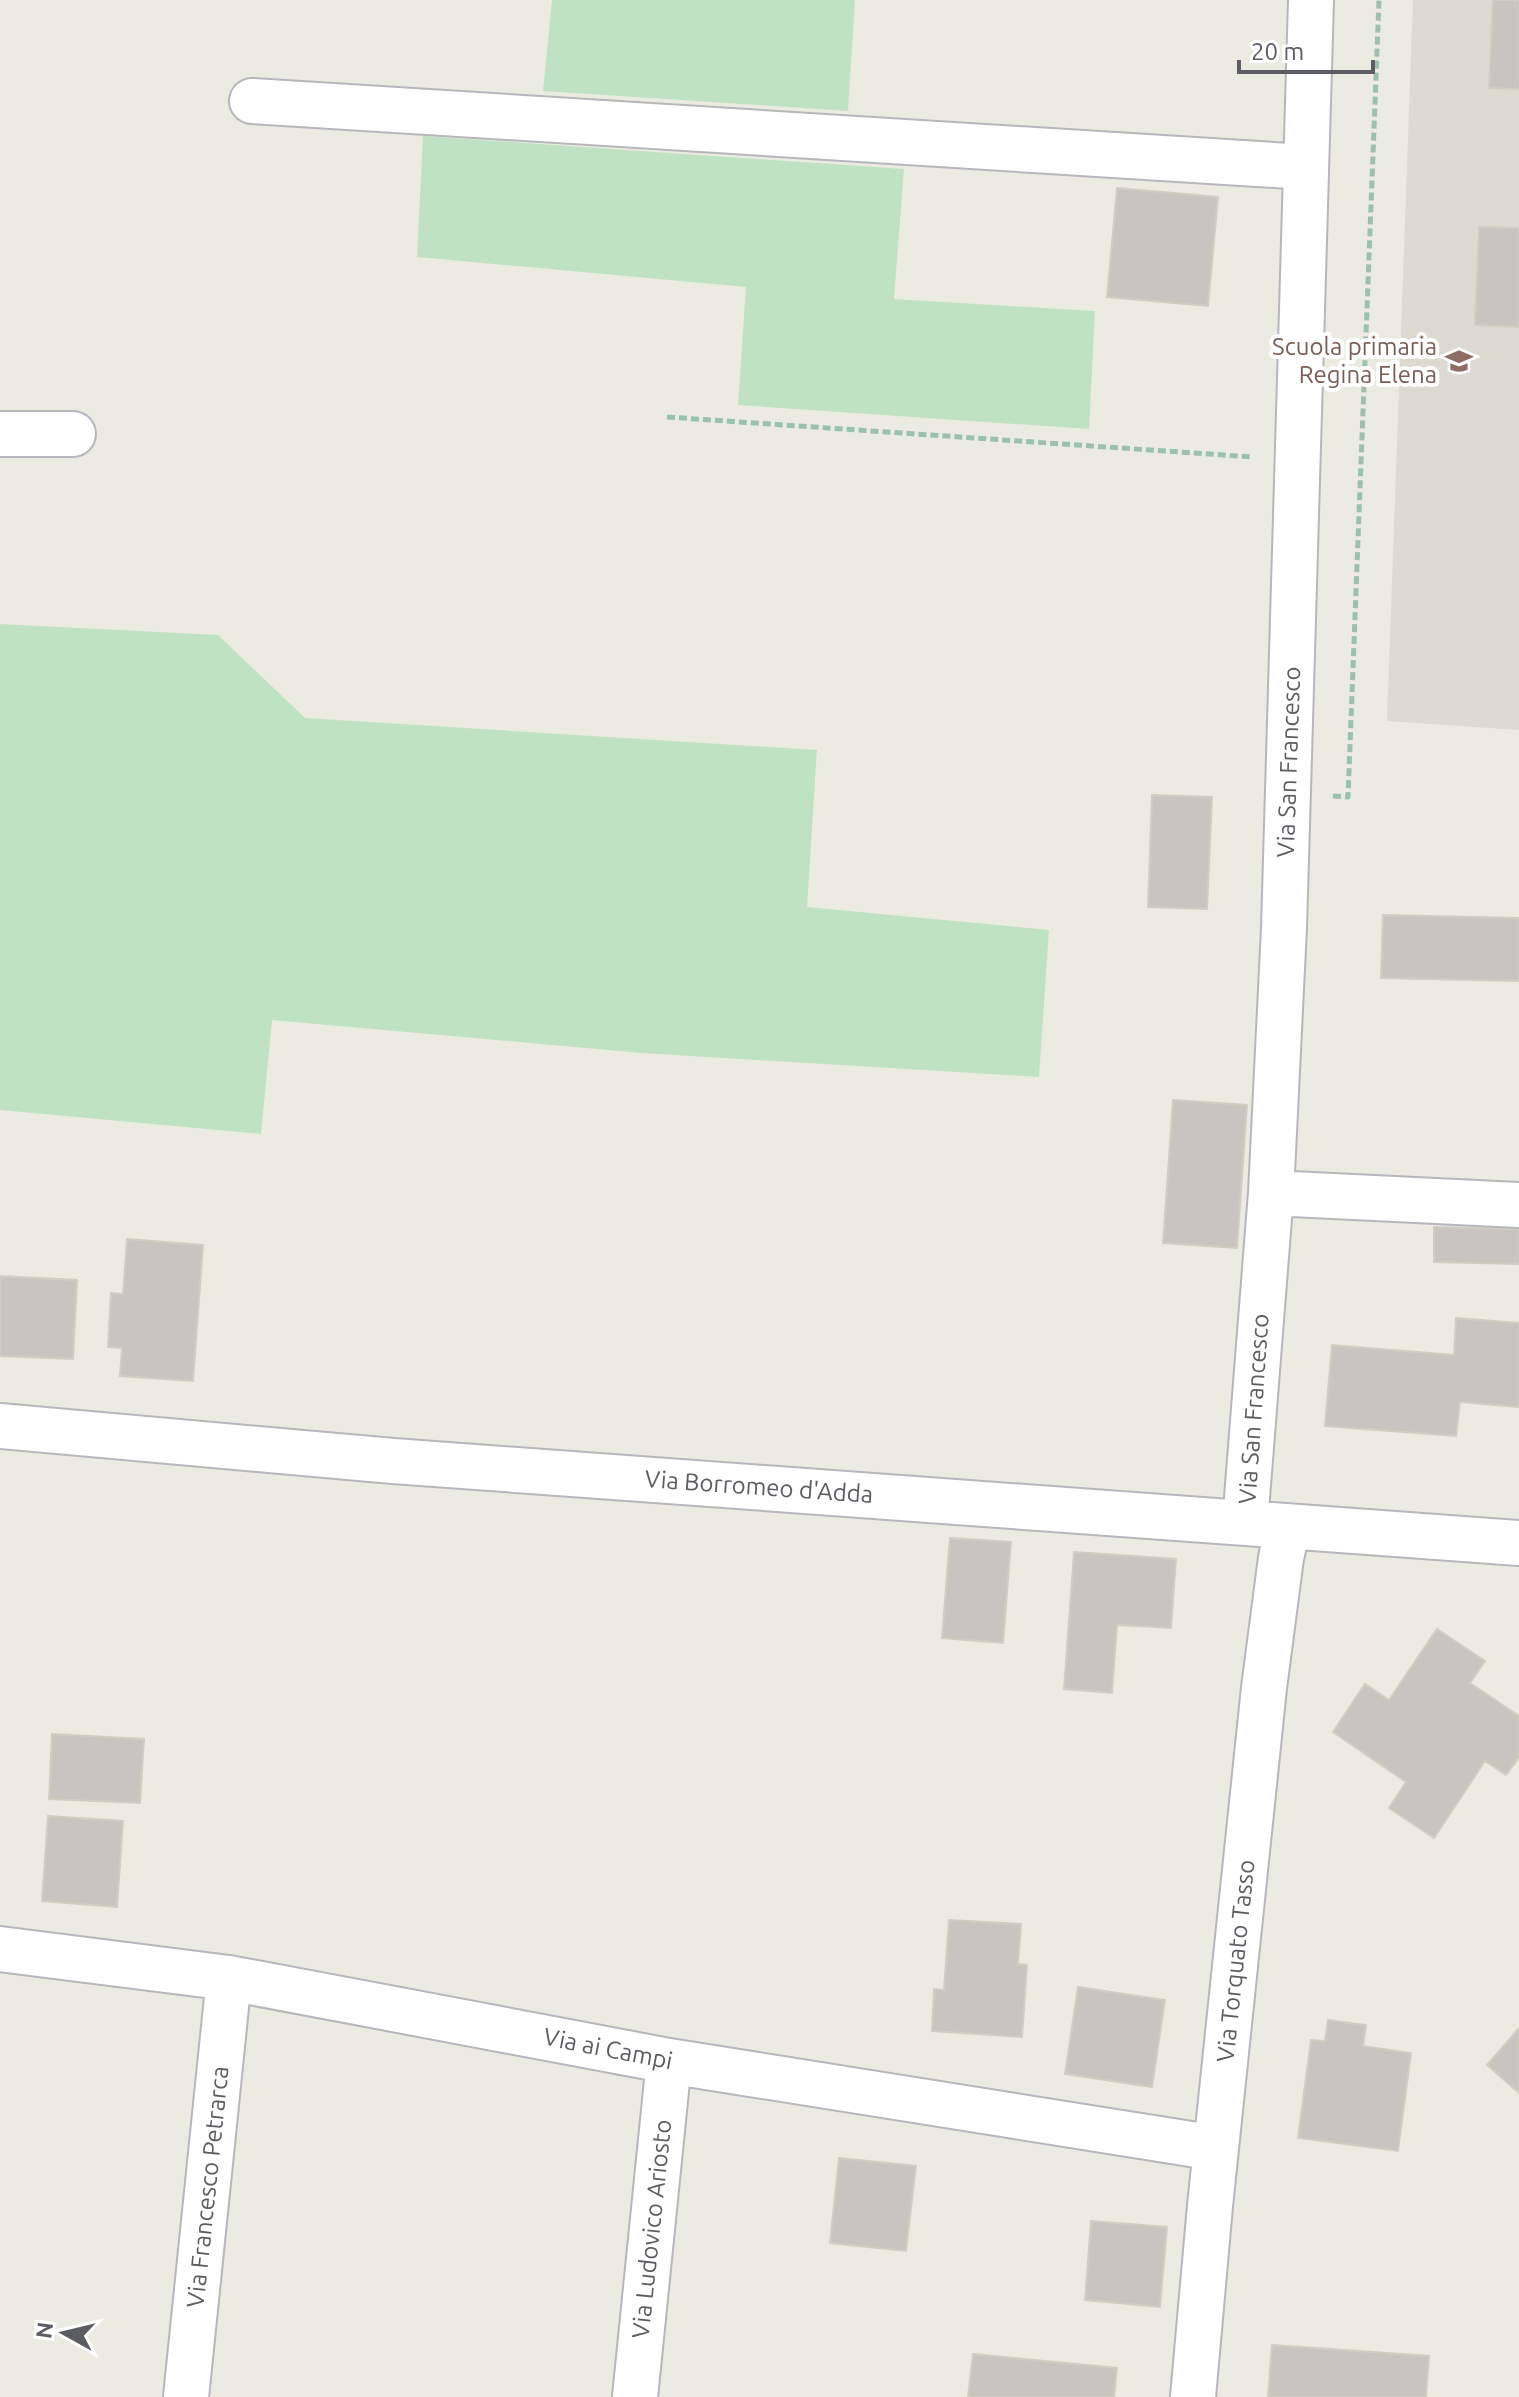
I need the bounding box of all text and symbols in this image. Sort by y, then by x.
scale bar [1239,24,1373,74]
text: 20 m [1251,38,1304,65]
place label: Scuola primaria Regina Elena [1272,333,1437,388]
school or university icon: Scuola primaria Regina Elena [1444,346,1474,376]
street label: Via San Francesco [1272,666,1305,858]
street label: Via San Francesco [1233,1313,1274,1505]
street label: Via Borromeo d'Adda [644,1465,874,1508]
street label: Via Torquato Tasso [1211,1858,1260,2064]
street label: Via ai Campi [541,2023,675,2074]
street label: Via Francesco Petrarca [181,2065,234,2309]
street label: Via Ludovico Ariosto [627,2118,676,2340]
north arrow [24,2293,104,2373]
text: N [30,2320,57,2340]

